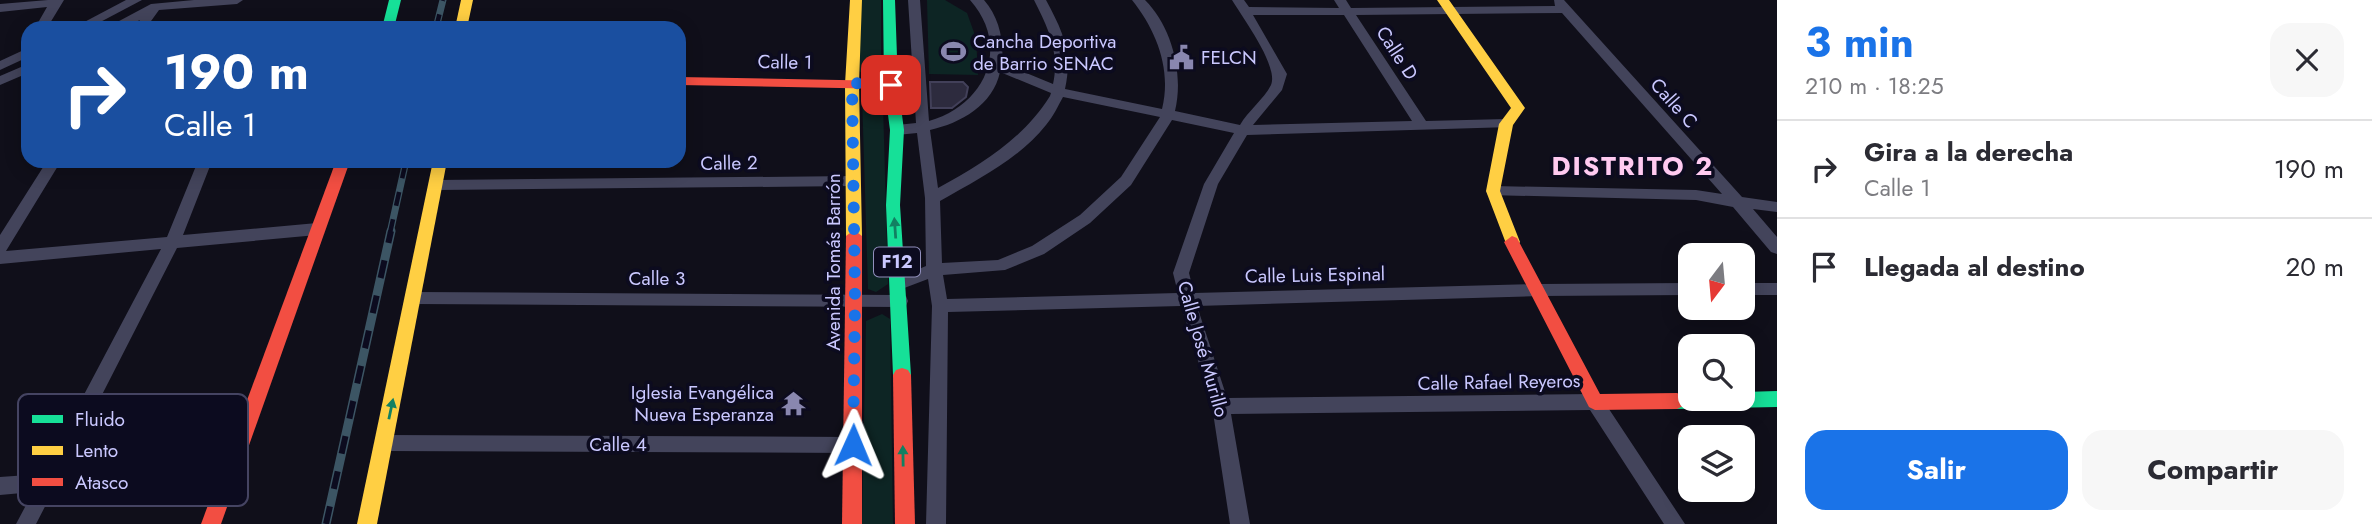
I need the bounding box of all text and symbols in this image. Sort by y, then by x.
text: 3 min [1805,12,1914,73]
street label: Calle D [1370,21,1425,85]
button: close [2270,23,2344,97]
place label: Cancha Deportiva de Barrio SENAC [973,28,1116,77]
text: 190 m [164,37,309,107]
sports icon: Cancha Deportiva de Barrio SENAC [939,38,967,66]
public building icon: FELCN [1167,43,1195,71]
place label: FELCN [1201,44,1257,71]
street label: Calle 1 [757,48,813,76]
icon: right [49,49,140,140]
pin [861,55,921,115]
icon: arrive [872,66,910,104]
text: 210 m · 18:25 [1805,69,1944,103]
street label: Calle C [1644,72,1704,134]
text: Calle 1 [164,102,257,148]
text: Gira a la derecha [1864,133,2073,171]
district label: DISTRITO 2 [1552,147,1714,185]
street label: Calle 2 [700,149,758,177]
icon: right [1805,150,1843,188]
text: 190 m [2274,150,2344,188]
text: Calle 1 [1864,171,1931,205]
street label: Avenida Tomás Barrón [820,173,847,351]
one-way arrow [889,217,900,239]
north arrow [1678,243,1755,320]
map controls [1678,243,1755,502]
road number: F12 [874,248,920,276]
icon: arrive [1805,248,1843,286]
text: Llegada al destino [1864,248,2085,286]
text: 20 m [2286,248,2344,286]
street label: Calle Luis Espinal [1245,260,1385,290]
street label: Calle 3 [629,265,685,292]
street label: Calle José Murillo [1171,278,1235,420]
button: search [1678,334,1755,411]
street label: Calle Rafael Reyeros [1417,367,1581,397]
place label: Iglesia Evangélica Nueva Esperanza [631,379,774,428]
temple icon: Iglesia Evangélica Nueva Esperanza [780,389,808,417]
legend [18,394,248,506]
one-way arrow [386,398,397,420]
text: Fluido [75,406,125,433]
position arrow [816,408,890,482]
button: layers [1678,425,1755,502]
button: Salir [1805,430,2068,510]
button: Compartir [2082,430,2344,510]
street label: Calle 4 [589,431,647,458]
text: Lento [75,437,118,464]
one-way arrow [897,445,909,467]
text: Atasco [75,469,128,496]

